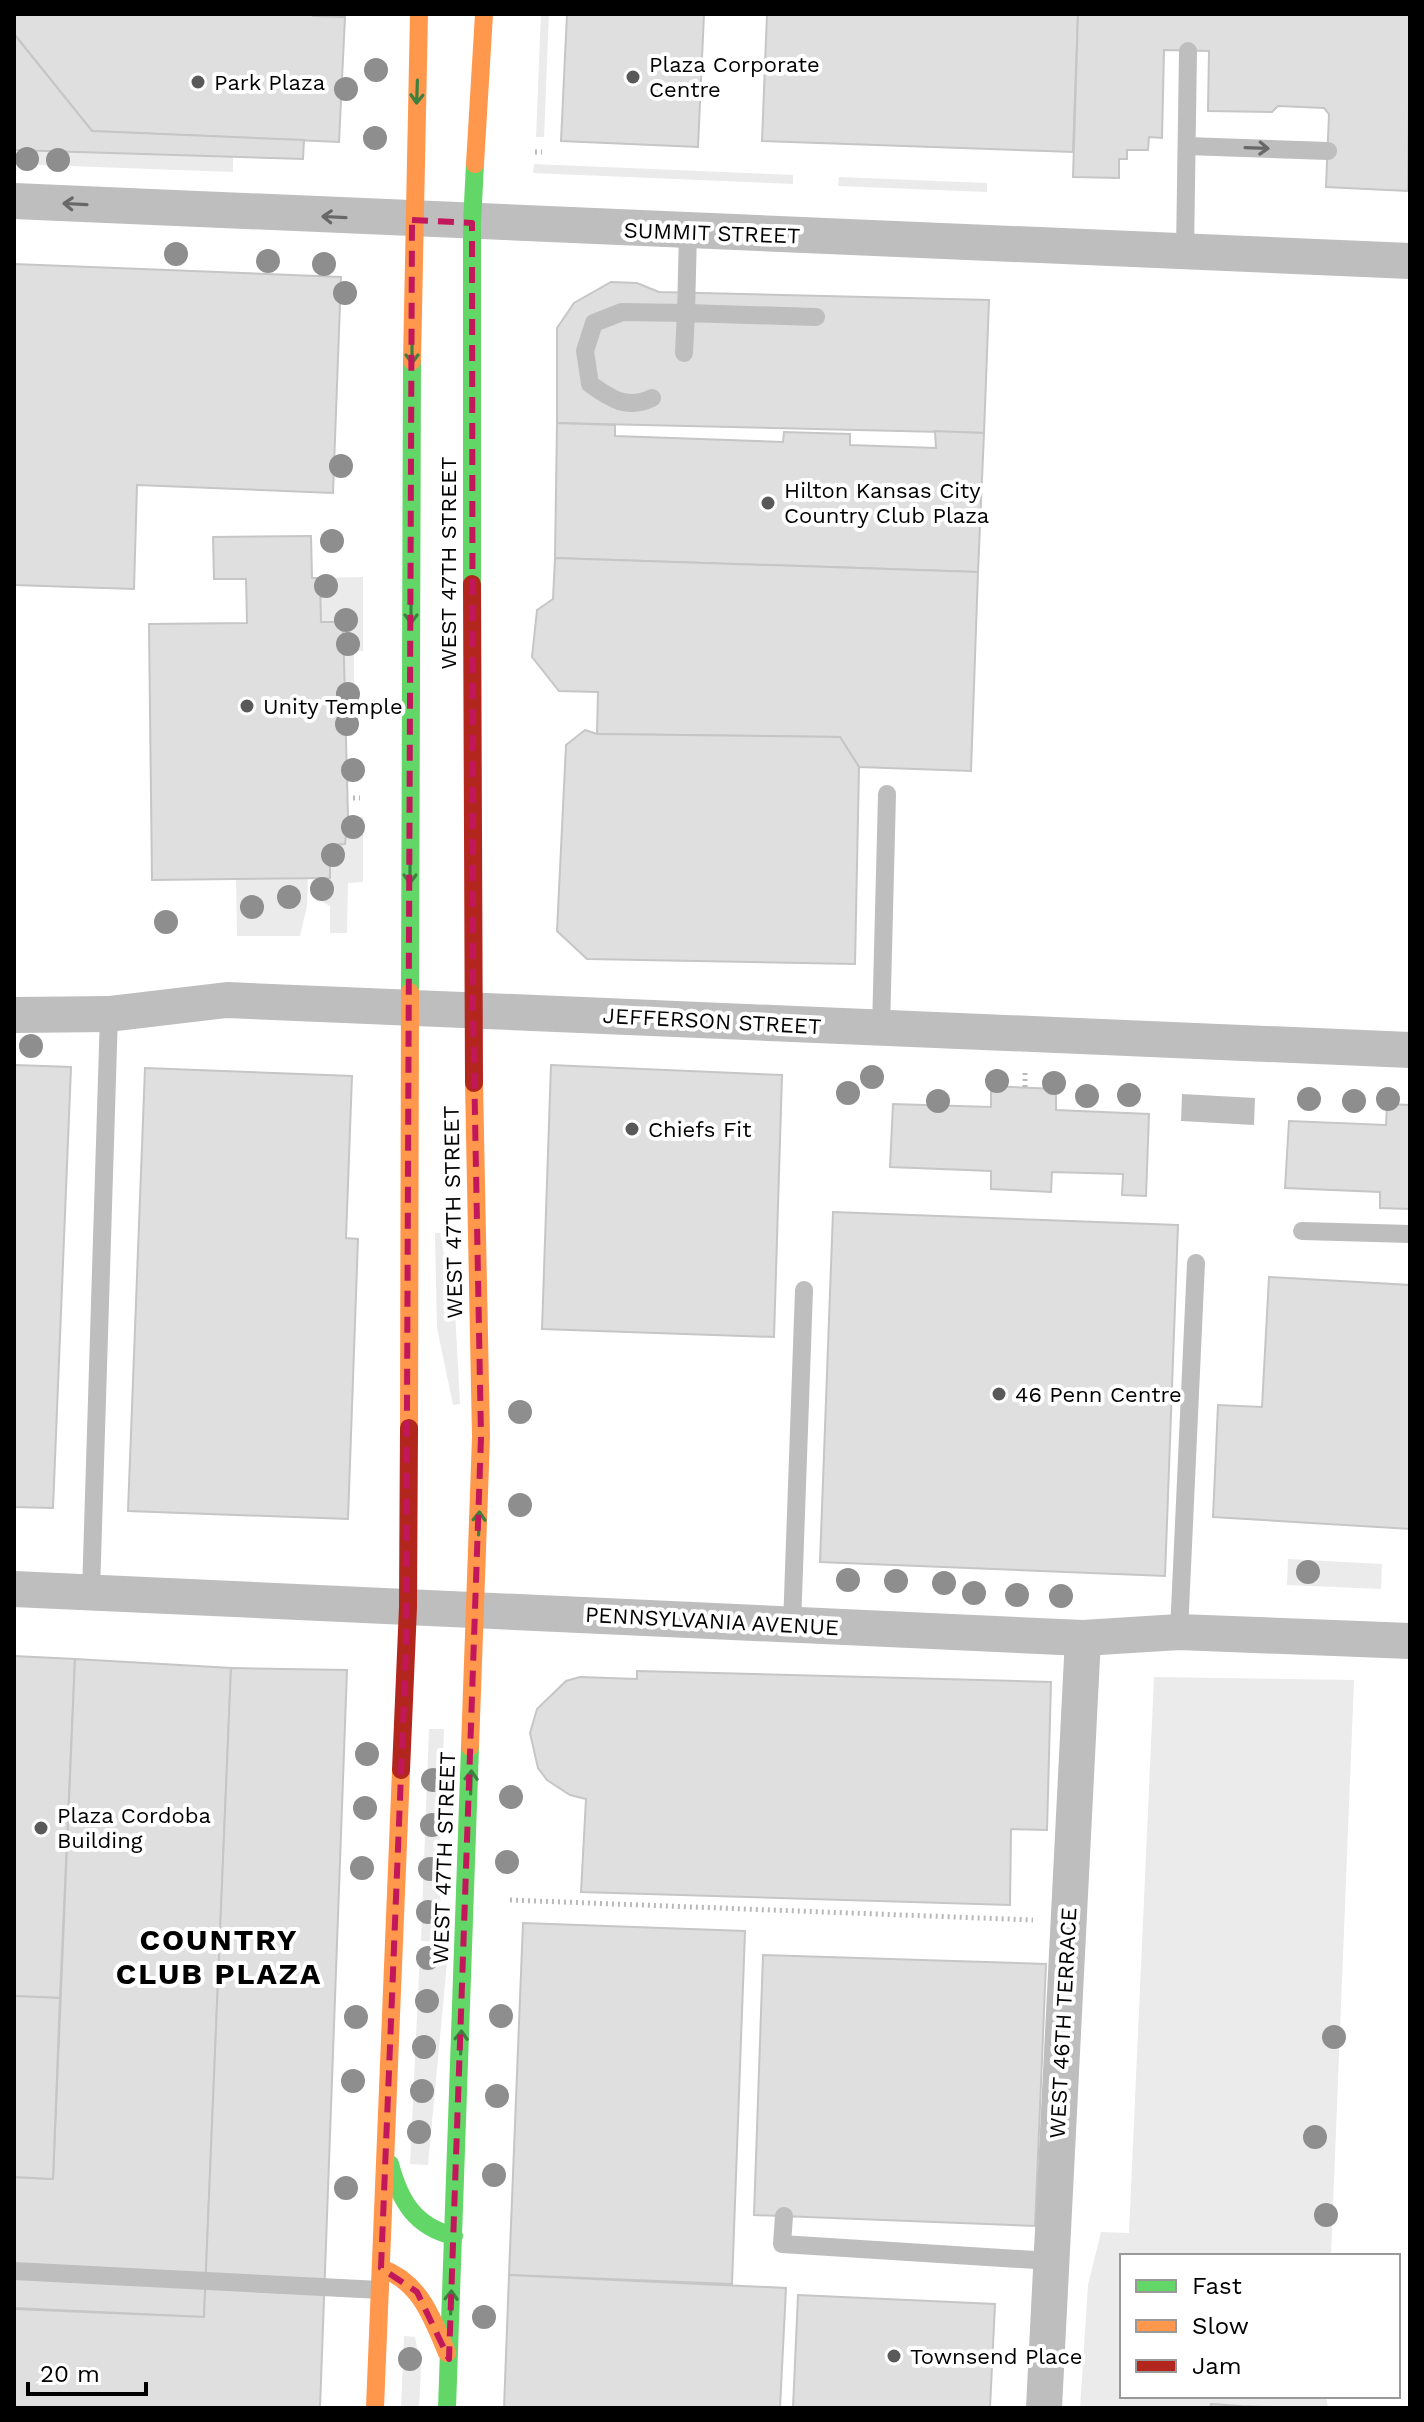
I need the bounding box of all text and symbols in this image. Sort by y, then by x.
place label: Plaza Corporate Centre [649,52,820,102]
marker: Plaza Corporate Centre [624,68,642,86]
place label: Park Plaza [214,70,325,95]
marker: Park Plaza [189,73,207,91]
one-way arrow [409,78,424,105]
one-way arrow [1243,141,1270,156]
one-way arrow [62,196,89,211]
one-way arrow [321,209,348,224]
street label: SUMMIT STREET [623,217,801,249]
one-way arrow [404,338,420,365]
street label: WEST 47TH STREET [436,456,461,670]
place label: Hilton Kansas City Country Club Plaza [784,478,989,528]
marker: Hilton Kansas City Country Club Plaza [759,494,777,512]
one-way arrow [403,598,419,625]
place label: Unity Temple [263,694,403,719]
marker: Unity Temple [238,697,256,715]
one-way arrow [402,858,418,885]
street label: JEFFERSON STREET [602,1003,822,1039]
street label: WEST 47TH STREET [439,1105,467,1319]
place label: Chiefs Fit [648,1117,751,1142]
marker: Chiefs Fit [623,1120,641,1138]
place label: 46 Penn Centre [1015,1382,1182,1407]
marker: 46 Penn Centre [990,1385,1008,1403]
one-way arrow [471,1510,486,1537]
street label: PENNSYLVANIA AVENUE [584,1602,840,1640]
street label: WEST 47TH STREET [428,1751,460,1965]
one-way arrow [463,1769,478,1796]
place label: Plaza Cordoba Building [57,1803,211,1853]
marker: Plaza Cordoba Building [32,1819,50,1837]
street label: WEST 46TH TERRACE [1044,1907,1082,2139]
district label: COUNTRY CLUB PLAZA [116,1922,322,1991]
one-way arrow [454,2029,469,2056]
legend [1120,2254,1400,2398]
text: Fast [1192,2272,1242,2300]
one-way arrow [444,2289,459,2316]
text: Slow [1192,2312,1249,2340]
place label: Townsend Place [910,2344,1083,2369]
scale bar [28,2346,146,2396]
marker: Townsend Place [885,2347,903,2365]
text: Jam [1192,2352,1242,2380]
text: 20 m [40,2360,100,2388]

